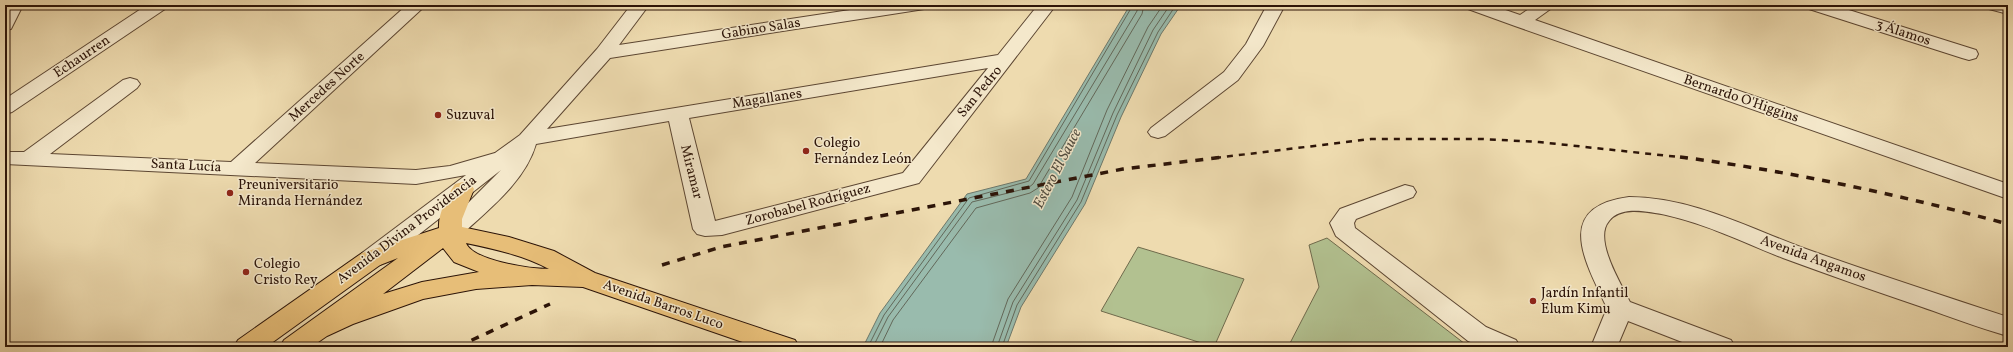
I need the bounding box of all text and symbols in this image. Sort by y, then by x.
street label: Gabino Salas [720,13,802,45]
street label: 3 Álamos [1873,15,1933,51]
street label: Echaurren [50,31,114,83]
street label: Mercedes Norte [285,47,370,126]
street label: San Pedro [953,62,1007,122]
street label: Bernardo O'Higgins [1681,70,1801,128]
street label: Magallanes [731,84,803,114]
place label: Suzuval [446,106,495,125]
marker: Suzuval [433,110,443,120]
water label: Estero El Sauce [1029,125,1087,213]
place label: Colegio Fernández León [814,134,912,169]
street label: Miramar [675,143,707,201]
marker: Colegio Fernández León [801,146,811,156]
street label: Santa Lucía [150,155,222,177]
street label: Avenida Divina Providencia [333,171,481,289]
place label: Preuniversitario Miranda Hernández [238,176,362,211]
street label: Zorobabel Rodríguez [743,179,873,231]
marker: Preuniversitario Miranda Hernández [225,188,235,198]
street label: Avenida Angamos [1757,231,1869,287]
place label: Colegio Cristo Rey [254,255,318,290]
marker: Colegio Cristo Rey [241,267,251,277]
street label: Avenida Barros Luco [600,275,726,335]
place label: Jardín Infantil Elum Kimu [1541,284,1628,319]
marker: Jardín Infantil Elum Kimu [1528,296,1538,306]

